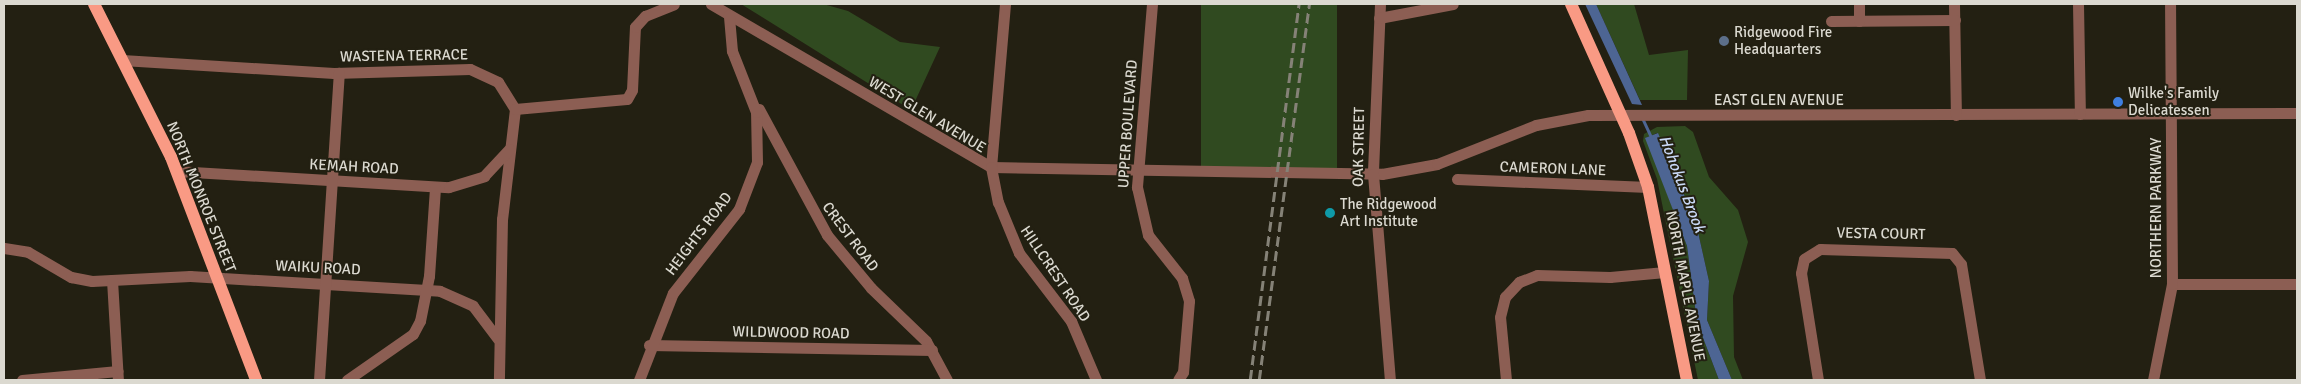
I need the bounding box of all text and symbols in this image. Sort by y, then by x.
place label: Ridgewood Fire Headquarters [1734,23,1832,58]
marker: Ridgewood Fire Headquarters [1718,35,1730,47]
street label: WASTENA TERRACE [340,46,468,66]
street label: UPPER BOULEVARD [1115,59,1141,189]
street label: WEST GLEN AVENUE [865,73,989,157]
place label: Wilke's Family Delicatessen [2128,84,2219,119]
street label: EAST GLEN AVENUE [1714,92,1844,110]
marker: Wilke's Family Delicatessen [2112,96,2124,108]
street label: OAK STREET [1349,107,1369,187]
street label: NORTH MONROE STREET [163,119,239,275]
water label: Hohokus Brook [1655,133,1709,235]
street label: NORTHERN PARKWAY [2148,138,2166,278]
street label: KEMAH ROAD [309,156,399,178]
street label: CAMERON LANE [1499,158,1607,180]
street label: HEIGHTS ROAD [662,189,736,279]
place label: The Ridgewood Art Institute [1340,195,1437,230]
street label: CREST ROAD [818,199,882,275]
marker: The Ridgewood Art Institute [1324,207,1336,219]
street label: NORTH MAPLE AVENUE [1662,209,1708,363]
street label: HILLCREST ROAD [1016,222,1094,326]
street label: VESTA COURT [1836,224,1926,244]
street label: WAIKU ROAD [275,257,361,279]
street label: WILDWOOD ROAD [732,323,850,343]

